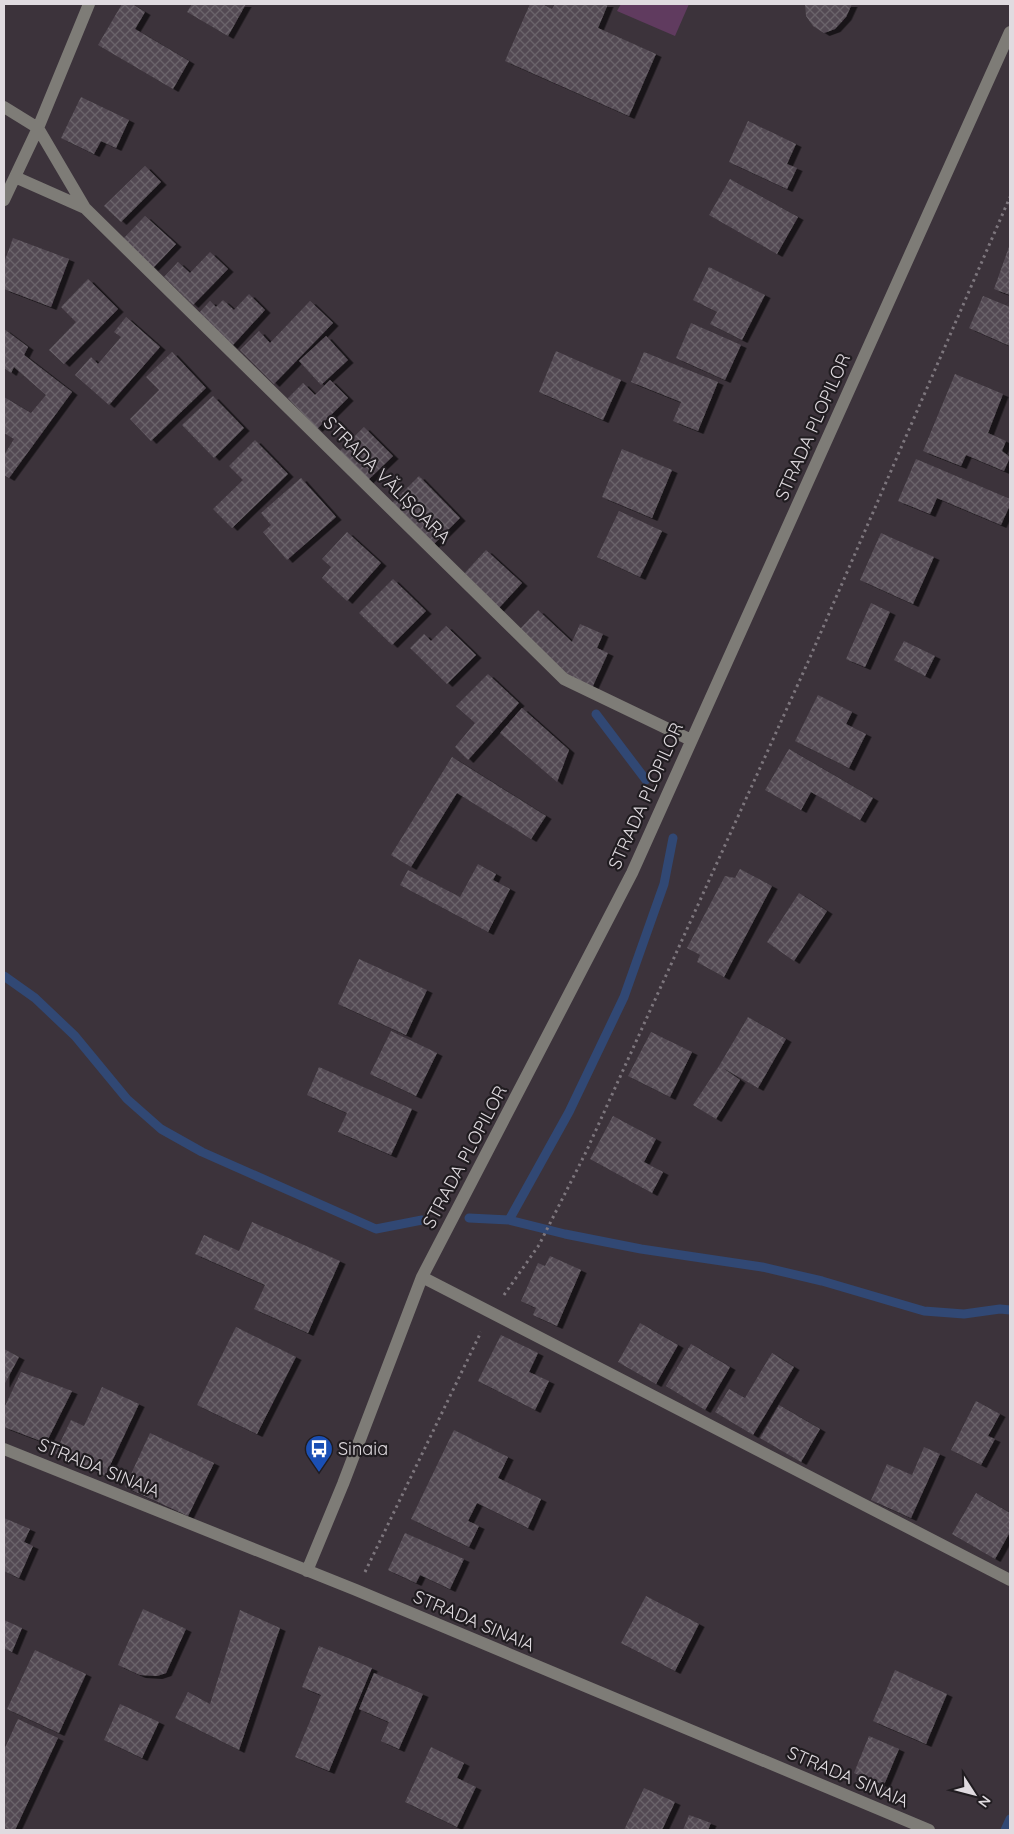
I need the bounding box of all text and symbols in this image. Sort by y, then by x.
street label: STRADA PLOPILOR [770,350,855,504]
street label: STRADA VĂLIȘOARA [319,411,456,548]
street label: STRADA PLOPILOR [603,719,688,873]
street label: STRADA PLOPILOR [417,1081,512,1232]
street label: STRADA SINAIA [35,1433,164,1503]
bus stop icon: Sinaia [304,1434,334,1473]
place label: Sinaia [338,1437,388,1460]
street label: STRADA SINAIA [410,1585,539,1657]
street label: STRADA SINAIA [784,1741,913,1813]
north arrow [949,1769,999,1819]
text: N [974,1792,995,1811]

